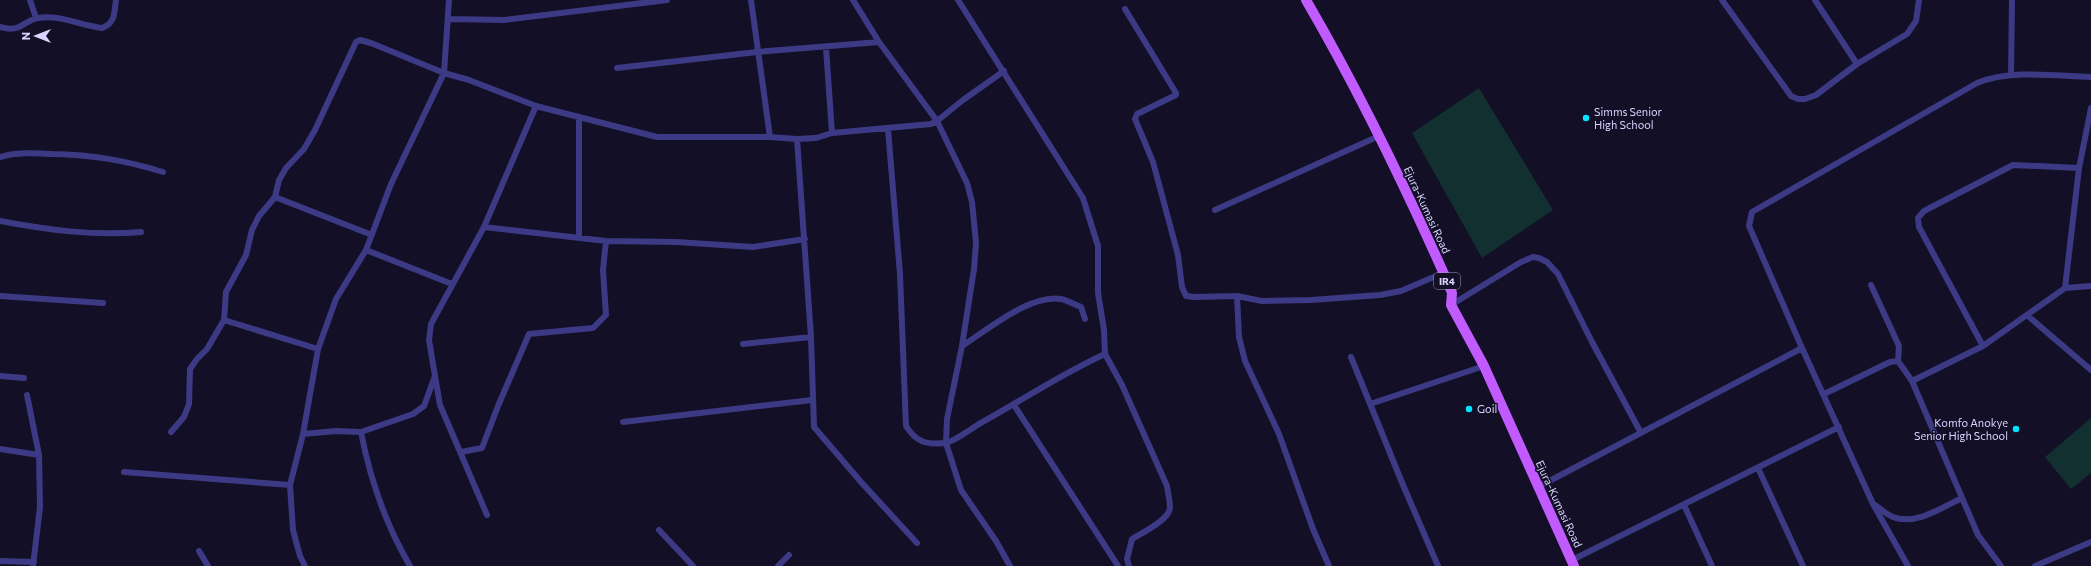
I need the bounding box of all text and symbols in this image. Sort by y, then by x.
north arrow [16,16,56,56]
text: N [19,32,32,40]
place label: Simms Senior High School [1594,105,1663,131]
marker: Simms Senior High School [1581,113,1591,123]
street label: Ejura-Kumasi Road [1402,164,1453,255]
road number: IR4 [1434,273,1460,289]
place label: Goil [1477,402,1497,415]
marker: Goil [1464,404,1474,414]
place label: Komfo Anokye Senior High School [1914,416,2008,442]
marker: Komfo Anokye Senior High School [2011,424,2021,434]
street label: Ejura-Kumasi Road [1534,458,1585,549]

